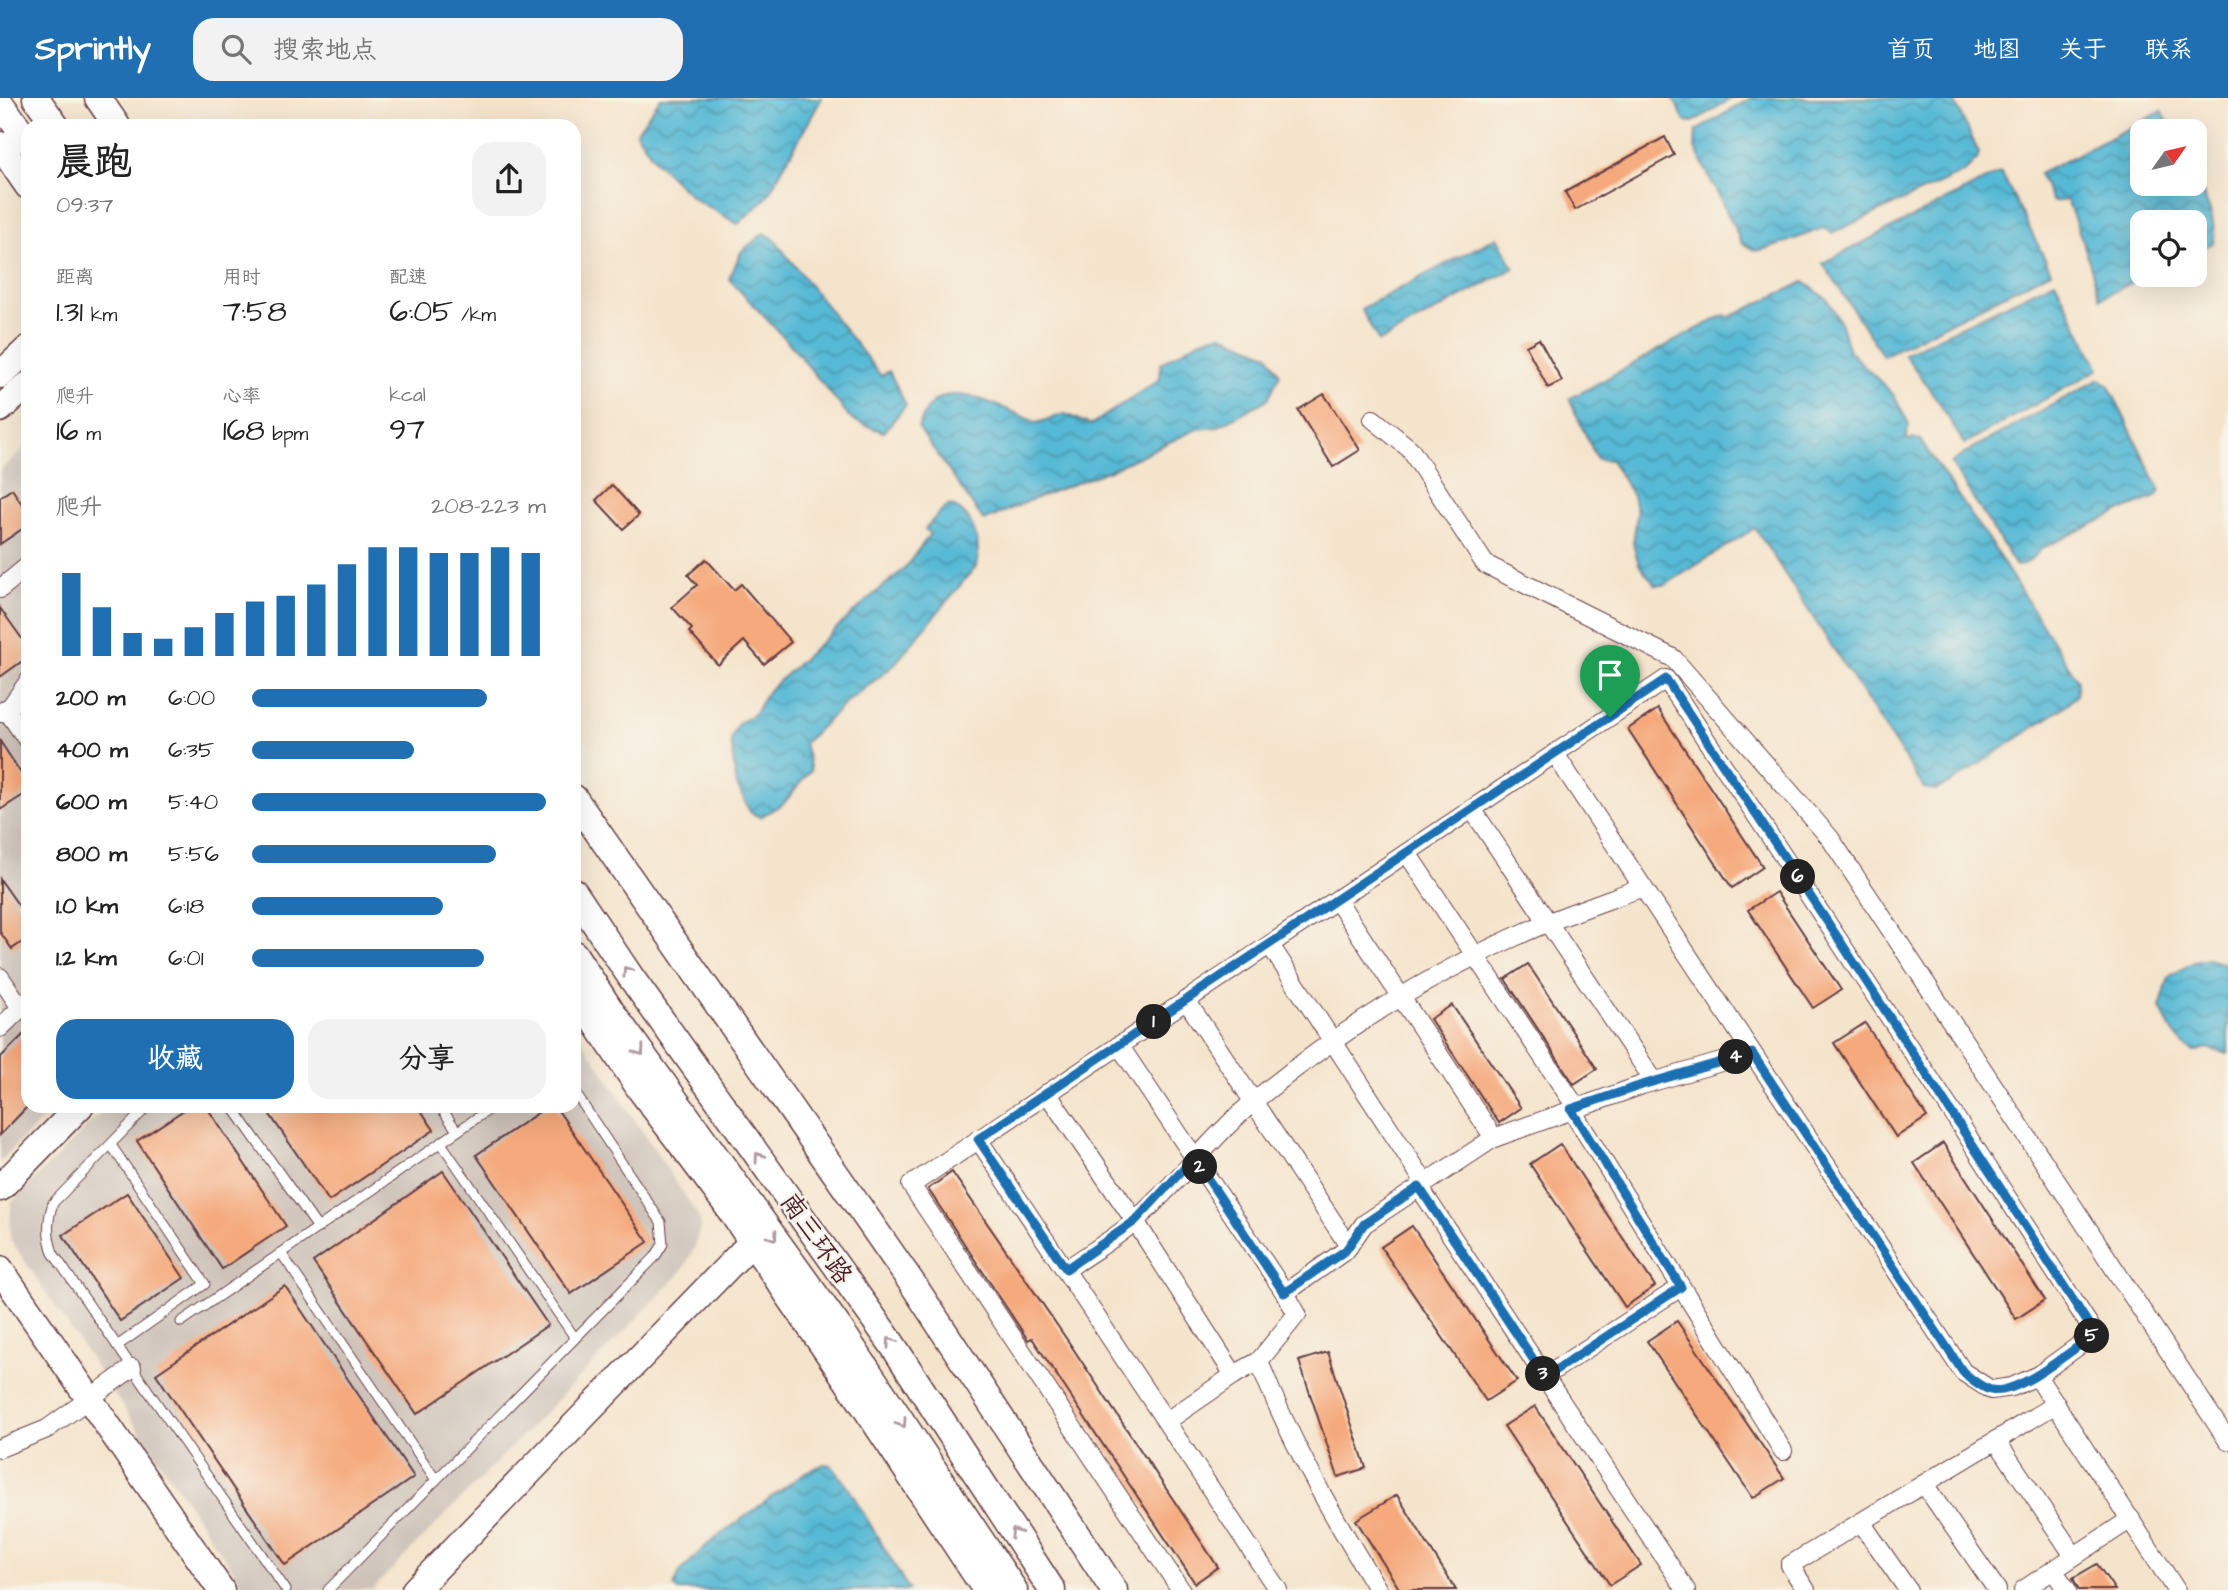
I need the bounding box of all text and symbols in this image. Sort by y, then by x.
search box [193,18,683,81]
text: Sprintly [35,26,151,72]
icon: search [217,30,255,68]
text: 搜索地点 [273,32,377,68]
text: 首页 [1887,33,1935,67]
text: 地图 [1973,33,2021,67]
text: 关于 [2059,33,2107,67]
text: 联系 [2145,33,2193,67]
north arrow [2130,119,2207,196]
map controls [2130,119,2207,287]
text: 晨跑 [56,137,132,189]
button: share [472,142,546,216]
text: 09:37 [56,189,113,221]
button: locate [2130,210,2207,287]
text: 距离 [56,264,94,291]
text: 用时 [223,264,261,291]
text: 配速 [389,264,427,291]
text: 1.31 [56,291,83,333]
text: 7:58 [223,291,287,333]
text: 6:05 [389,291,453,333]
text: km [83,302,117,329]
text: /km [453,302,496,329]
text: kcal [389,382,426,409]
text: 爬升 [56,383,94,410]
text: 心率 [223,383,261,410]
text: 97 [389,409,425,451]
text: 16 [56,410,79,452]
text: 168 [223,410,265,452]
text: m [79,421,101,448]
text: bpm [265,421,308,448]
text: 208–223 m [431,490,546,522]
text: 爬升 [56,491,102,523]
pin [1580,645,1640,717]
icon: arrive [1591,656,1629,694]
text: 200 m [56,682,125,714]
text: 6:00 [168,682,215,714]
text: 400 m [56,734,128,766]
text: 6:35 [168,734,214,766]
text: 600 m [56,786,127,818]
text: 5:40 [168,786,218,818]
text: 800 m [56,838,127,870]
text: 5:56 [168,838,219,870]
pin: 6 [1780,860,1815,894]
text: 6 [1792,863,1803,890]
text: 1.0 km [56,890,118,922]
text: 6:18 [168,890,204,922]
text: 1.2 km [56,942,117,974]
text: 6:01 [168,942,204,974]
one-way arrow [623,966,635,979]
pin: 1 [1136,1004,1172,1040]
text: 1 [1152,1008,1155,1035]
button: 收藏 [56,1019,294,1099]
button: 分享 [308,1019,546,1099]
pin: 4 [1718,1040,1754,1074]
one-way arrow [631,1043,644,1056]
text: 4 [1729,1043,1742,1070]
pin: 2 [1182,1150,1218,1184]
one-way arrow [755,1152,767,1165]
text: 2 [1194,1153,1205,1180]
street label: 南三环路 [772,1186,861,1292]
one-way arrow [764,1228,777,1241]
pin: 5 [2074,1318,2110,1354]
text: 5 [2085,1322,2098,1349]
one-way arrow [887,1337,899,1350]
pin: 3 [1526,1356,1560,1392]
text: 3 [1538,1360,1547,1387]
one-way arrow [894,1415,907,1428]
one-way arrow [1011,1528,1024,1541]

